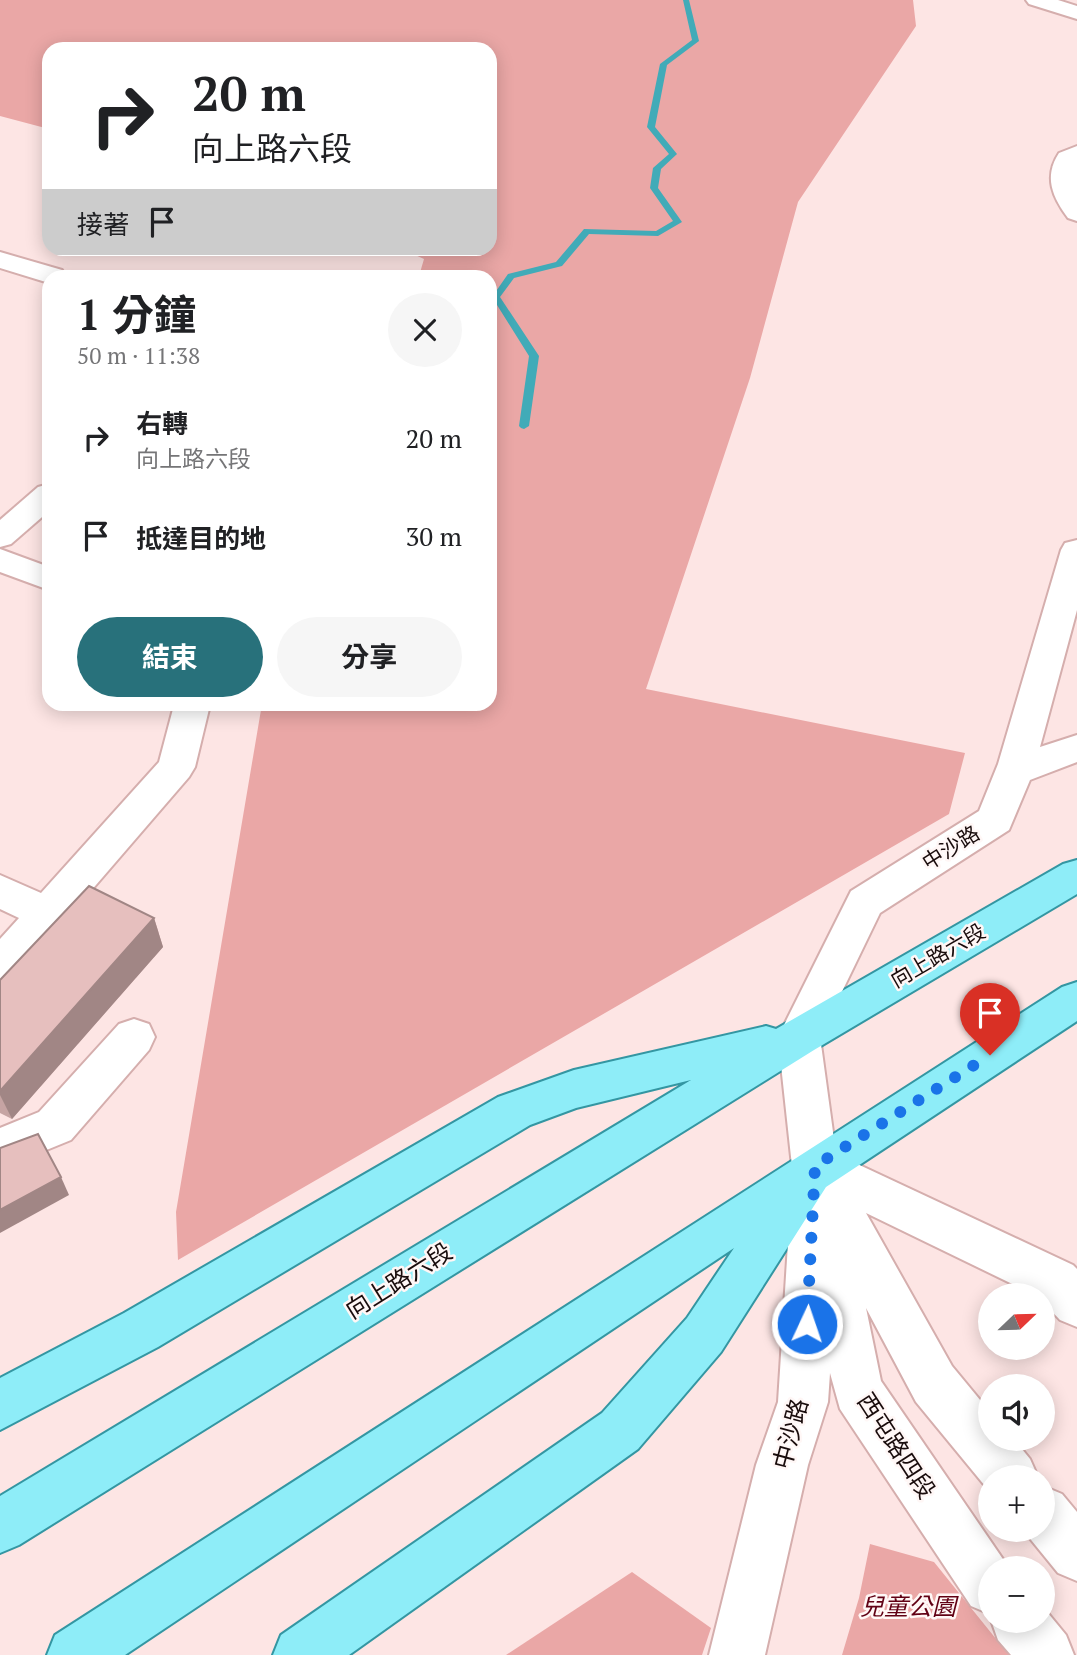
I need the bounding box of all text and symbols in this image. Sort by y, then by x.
text: 20 m [192,60,306,125]
icon: right [77,70,168,161]
text: 向上路六段 [192,127,352,169]
icon: arrive [143,203,181,241]
text: 接著 [77,207,129,241]
text: 1 分鐘 [77,286,196,342]
button: close [388,293,462,367]
text: 50 m · 11:38 [77,340,200,371]
text: 右轉 [136,406,188,440]
icon: right [77,419,115,457]
text: 20 m [406,421,462,455]
text: 向上路六段 [136,443,251,474]
icon: arrive [77,517,115,555]
text: 30 m [406,519,462,553]
text: 抵達目的地 [136,521,266,555]
button: 結束 [77,617,263,697]
button: 分享 [277,617,462,697]
street label: 中沙路 [916,819,985,876]
street label: 向上路六段 [885,917,990,994]
pin [960,983,1020,1055]
icon: arrive [971,994,1009,1032]
street label: 向上路六段 [339,1235,458,1326]
north arrow [978,1283,1055,1360]
map controls [978,1283,1055,1633]
position arrow [770,1287,844,1361]
button: sound [978,1374,1055,1451]
street label: 西屯路四段 [851,1386,943,1504]
street label: 中沙路 [765,1395,815,1473]
button: + [978,1465,1055,1542]
button: − [978,1556,1055,1633]
park label: 兒童公園 [860,1590,959,1622]

